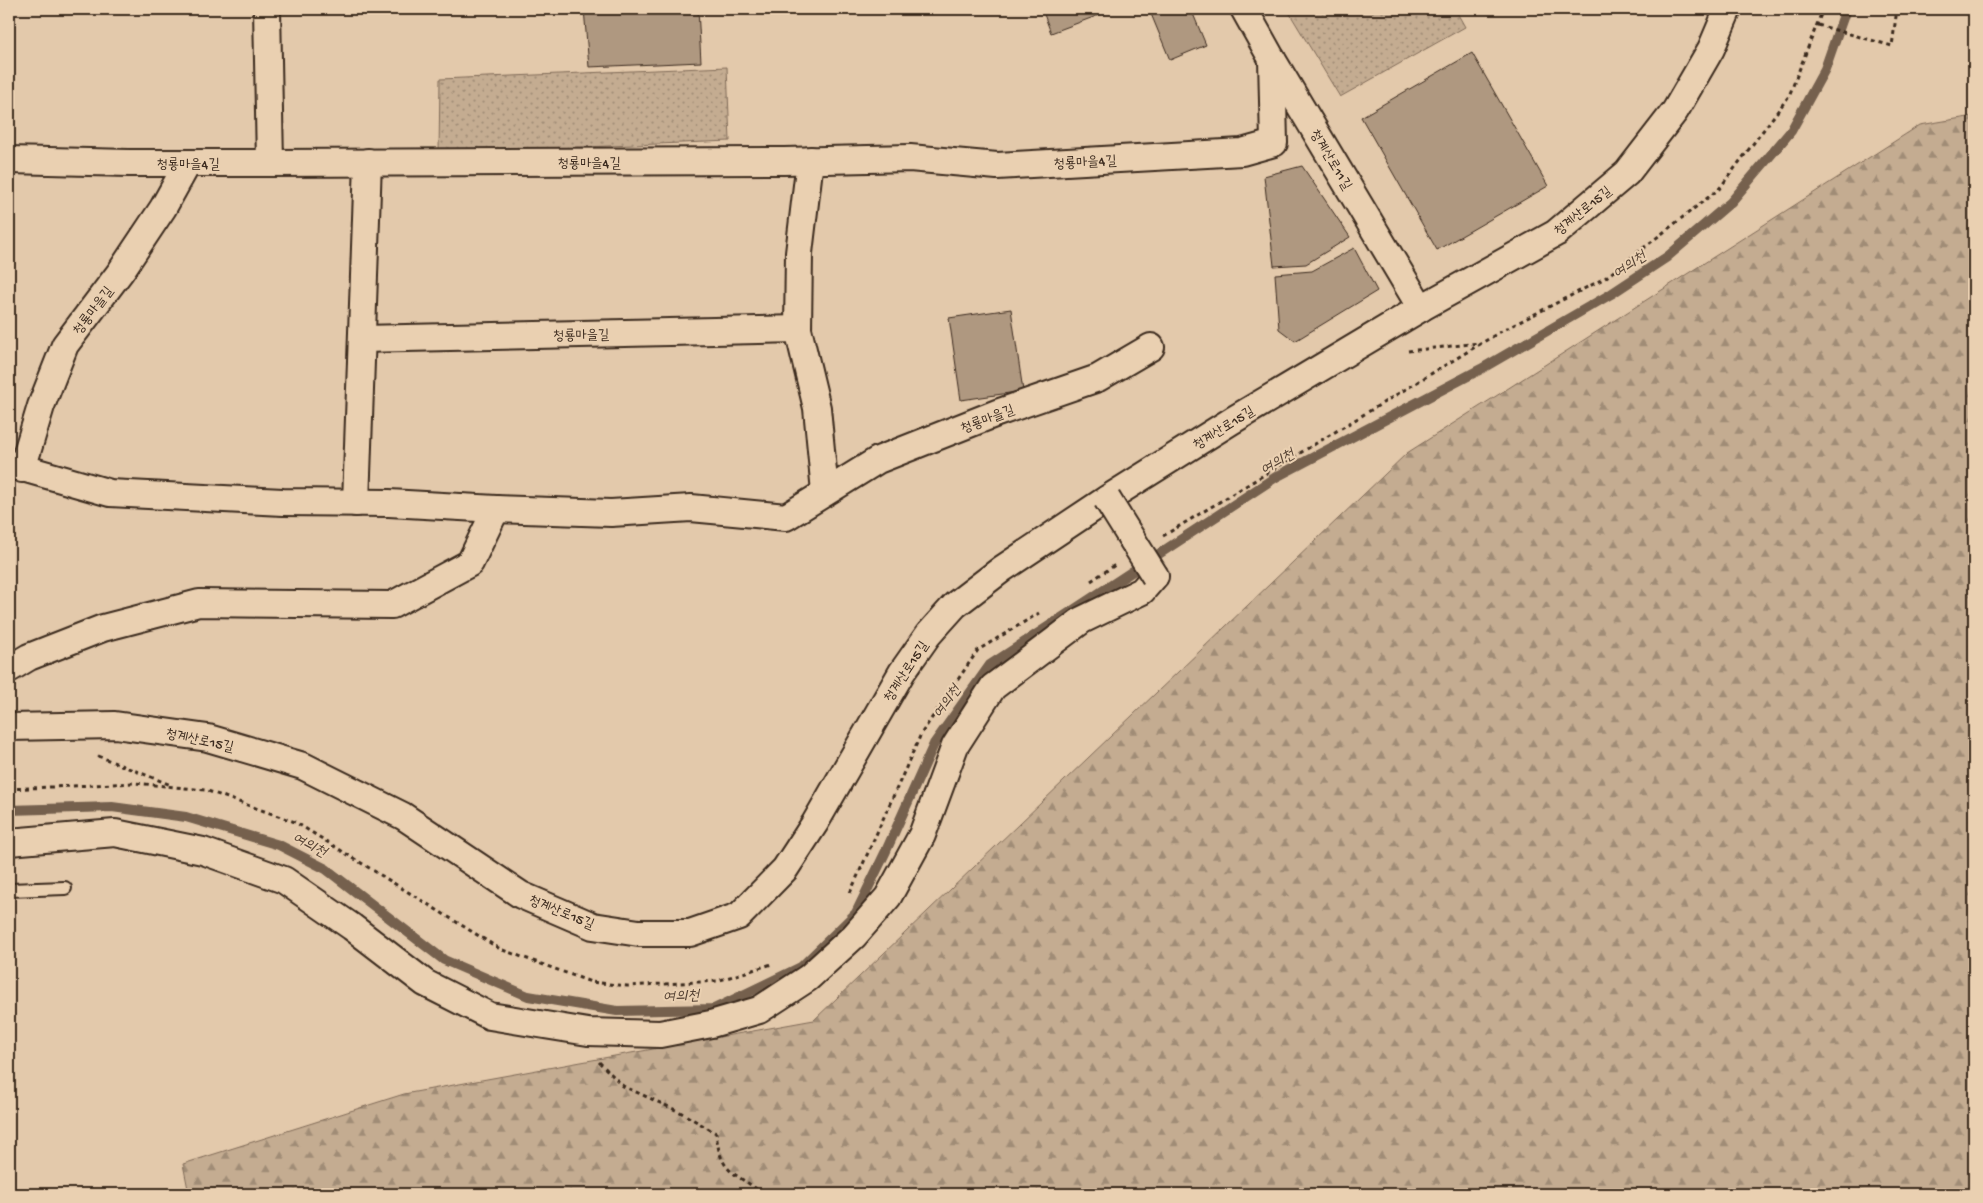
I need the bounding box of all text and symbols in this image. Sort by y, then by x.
street label: 청계산로11길 [1305,127,1355,194]
street label: 청룡마을4길 [1053,153,1118,174]
street label: 청룡마을4길 [558,156,621,173]
street label: 청룡마을4길 [157,157,220,174]
street label: 청계산로15길 [1551,183,1616,240]
water label: 여의천 [1610,247,1652,283]
street label: 청룡마을길 [70,283,118,339]
street label: 청룡마을길 [553,327,610,345]
street label: 청룡마을길 [959,402,1018,438]
street label: 청계산로15길 [1190,403,1259,455]
water label: 여의천 [1258,445,1300,480]
street label: 청계산로15길 [881,638,934,706]
water label: 여의천 [930,681,967,722]
street label: 청계산로15길 [164,726,236,757]
water label: 여의천 [289,829,331,863]
street label: 청계산로15길 [526,892,597,934]
water label: 여의천 [663,987,701,1007]

